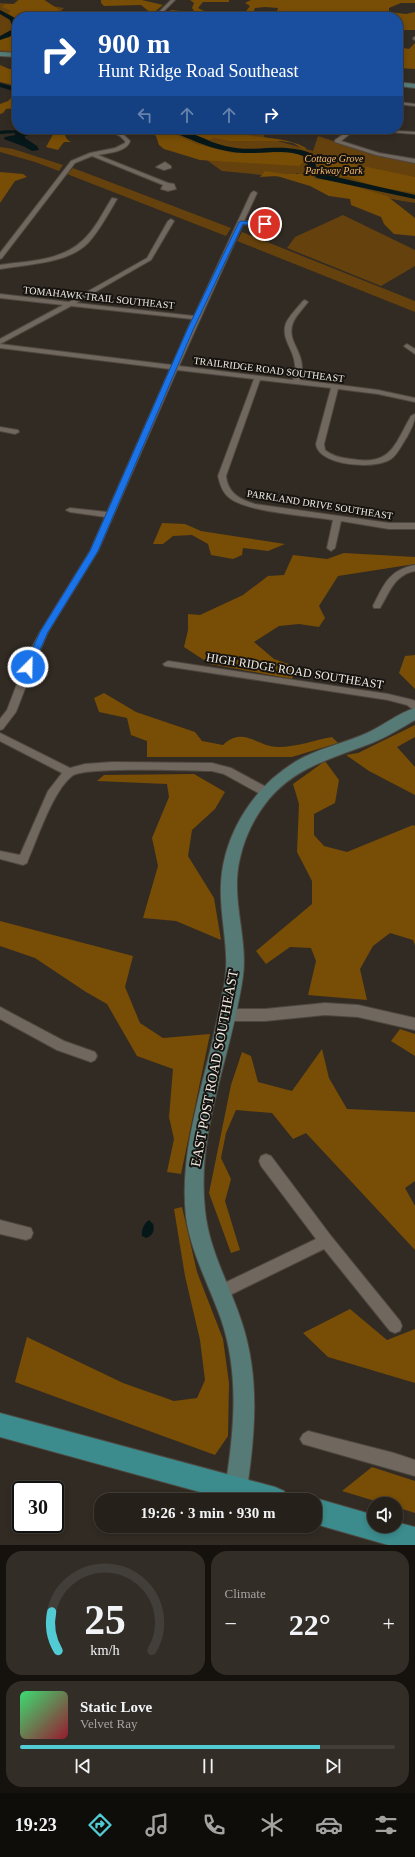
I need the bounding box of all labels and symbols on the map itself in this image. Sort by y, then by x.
park label: Cottage Grove Parkway Park [304,153,364,176]
pin [248,207,282,241]
street label: TOMAHAWK TRAIL SOUTHEAST [23,284,175,311]
street label: TRAILRIDGE ROAD SOUTHEAST [193,355,345,384]
street label: PARKLAND DRIVE SOUTHEAST [246,488,394,521]
position arrow [7,646,49,688]
street label: HIGH RIDGE ROAD SOUTHEAST [205,650,385,692]
street label: EAST POST ROAD SOUTHEAST [188,968,241,1168]
speed limit sign: 30 [12,1481,64,1533]

